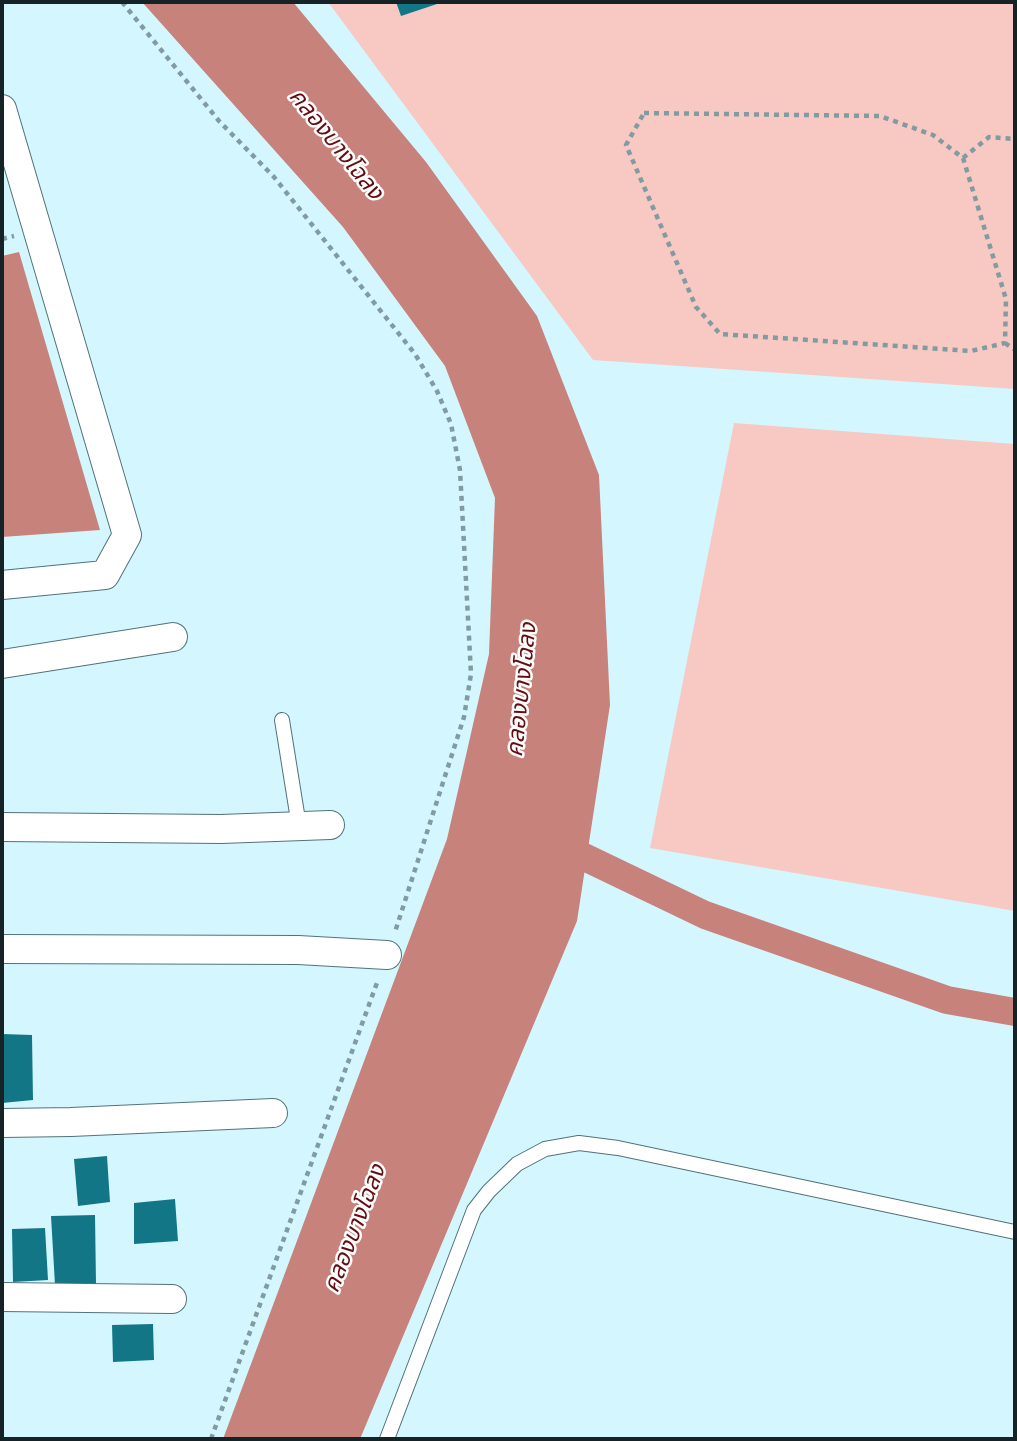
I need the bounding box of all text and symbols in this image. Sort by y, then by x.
water label: คลองบางโฉลง [282,84,388,206]
water label: คลองบางโฉลง [502,622,544,758]
water label: คลองบางโฉลง [319,1161,393,1297]

